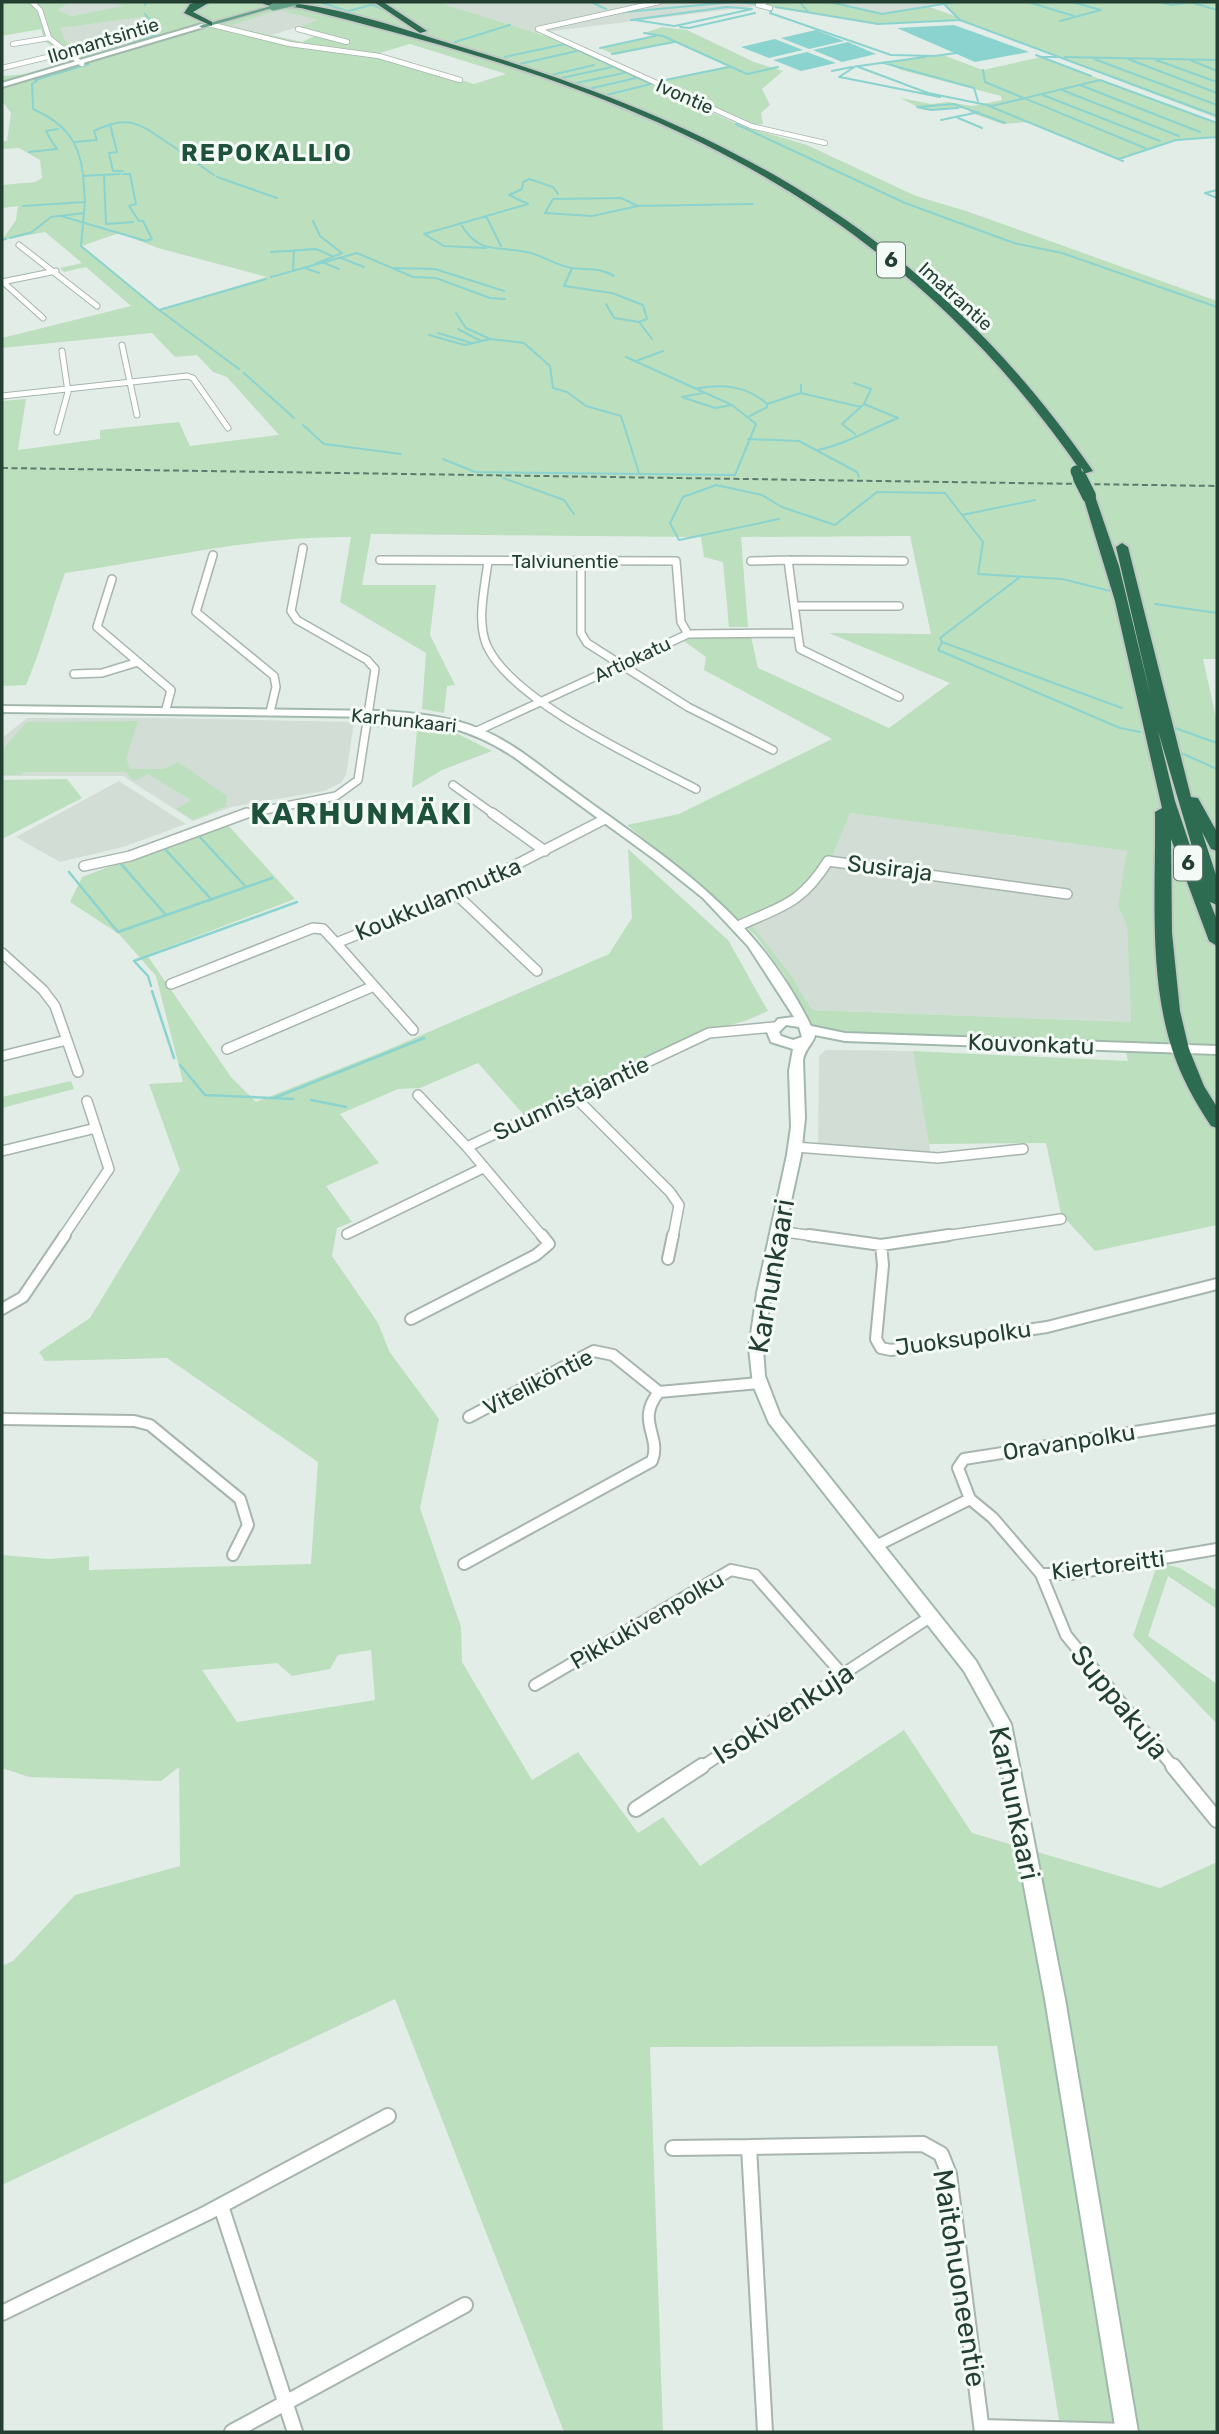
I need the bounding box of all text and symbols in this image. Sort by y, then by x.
street label: Ilomantsintie [45,13,162,68]
street label: Ivontie [653,74,717,119]
district label: REPOKALLIO [181,139,353,167]
road number: 6 [877,243,905,278]
street label: Imatrantie [914,257,997,336]
street label: Talviunentie [511,550,619,573]
street label: Artiokatu [590,632,674,687]
street label: Karhunkaari [350,704,458,737]
district label: KARHUNMÄKI [250,796,474,832]
road number: 6 [1174,846,1202,880]
street label: Susiraja [846,849,934,887]
street label: Koukkulanmutka [351,851,525,947]
street label: Kouvonkatu [967,1028,1095,1060]
street label: Suunnistajantie [489,1050,653,1146]
street label: Karhunkaari [742,1196,801,1356]
street label: Juoksupolku [893,1315,1033,1361]
street label: Viteliköntie [478,1342,598,1422]
street label: Oravanpolku [1001,1418,1137,1466]
street label: Kiertoreitti [1050,1544,1166,1586]
street label: Pikkukivenpolku [565,1565,729,1675]
street label: Suppakuja [1064,1639,1176,1766]
street label: Isokivenkuja [707,1656,860,1771]
street label: Karhunkaari [982,1723,1047,1883]
street label: Maitohuoneentie [926,2167,993,2389]

